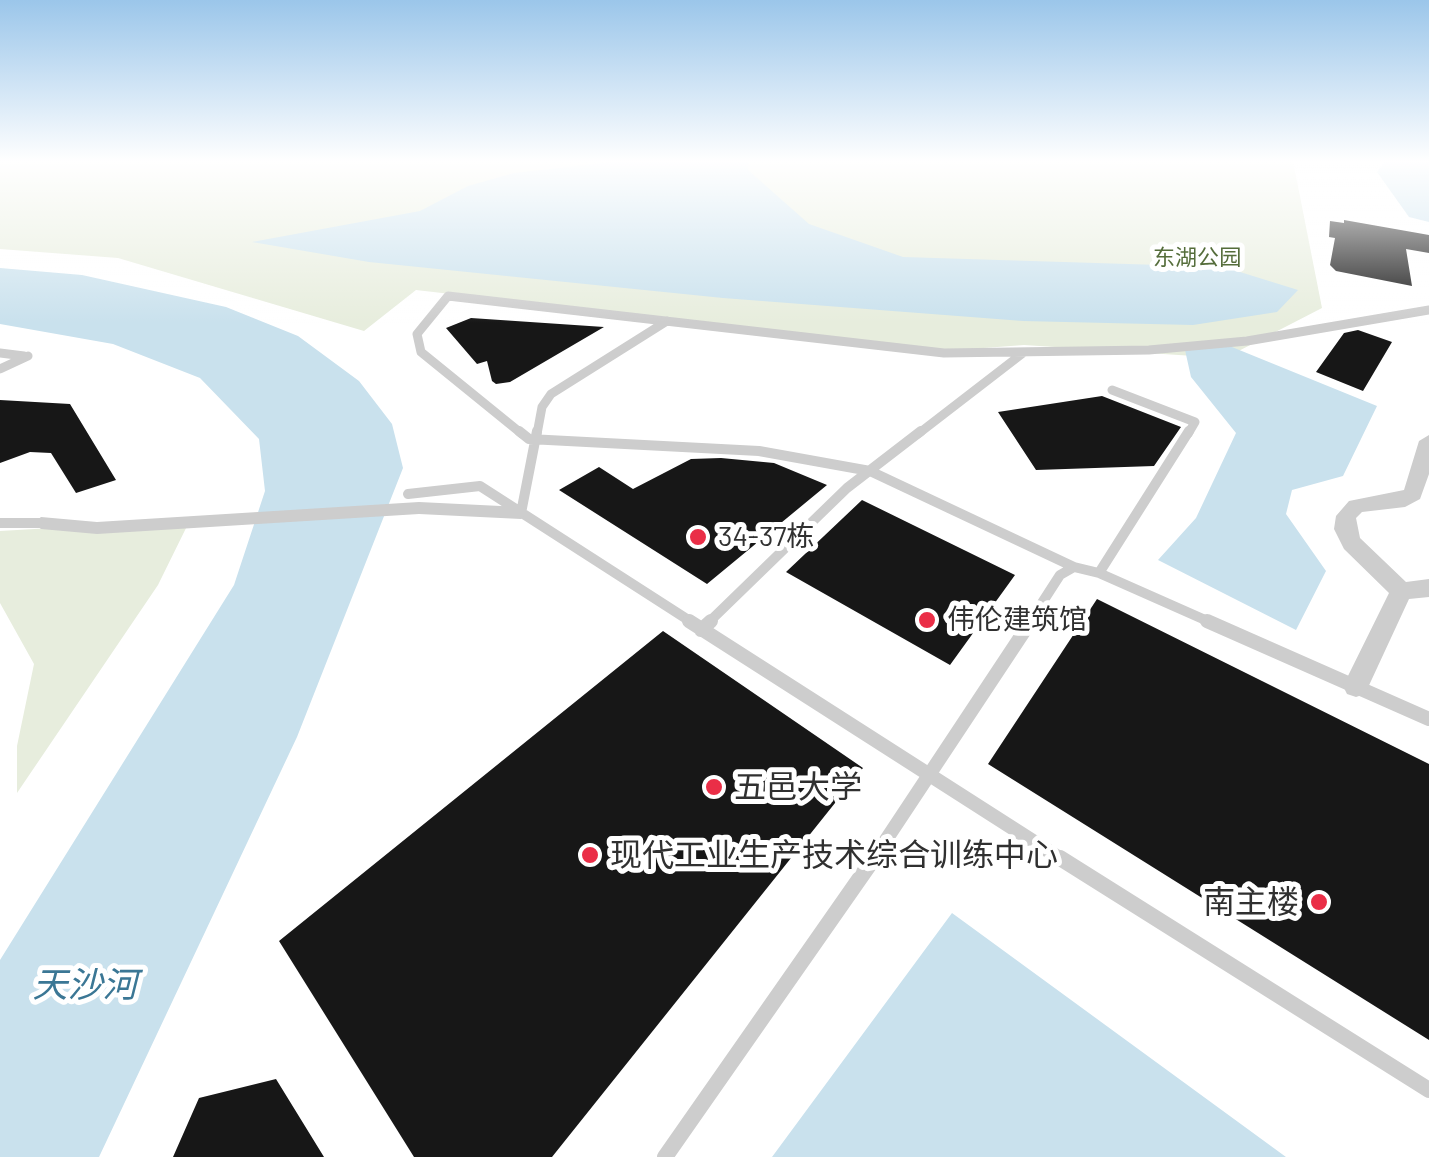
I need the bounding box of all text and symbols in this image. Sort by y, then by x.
park label: 东湖公园 [1153,245,1241,271]
place label: 34-37栋 [718,520,815,554]
marker: 34-37栋 [687,526,709,548]
place label: 伟伦建筑馆 [947,603,1087,637]
marker: 伟伦建筑馆 [916,609,938,631]
place label: 五邑大学 [734,768,862,806]
marker: 五邑大学 [703,776,725,798]
place label: 现代工业生产技术综合训练中心 [610,836,1058,874]
marker: 现代工业生产技术综合训练中心 [579,844,601,866]
place label: 南主楼 [1203,883,1299,921]
marker: 南主楼 [1308,891,1330,913]
water label: 天沙河 [33,964,137,1006]

